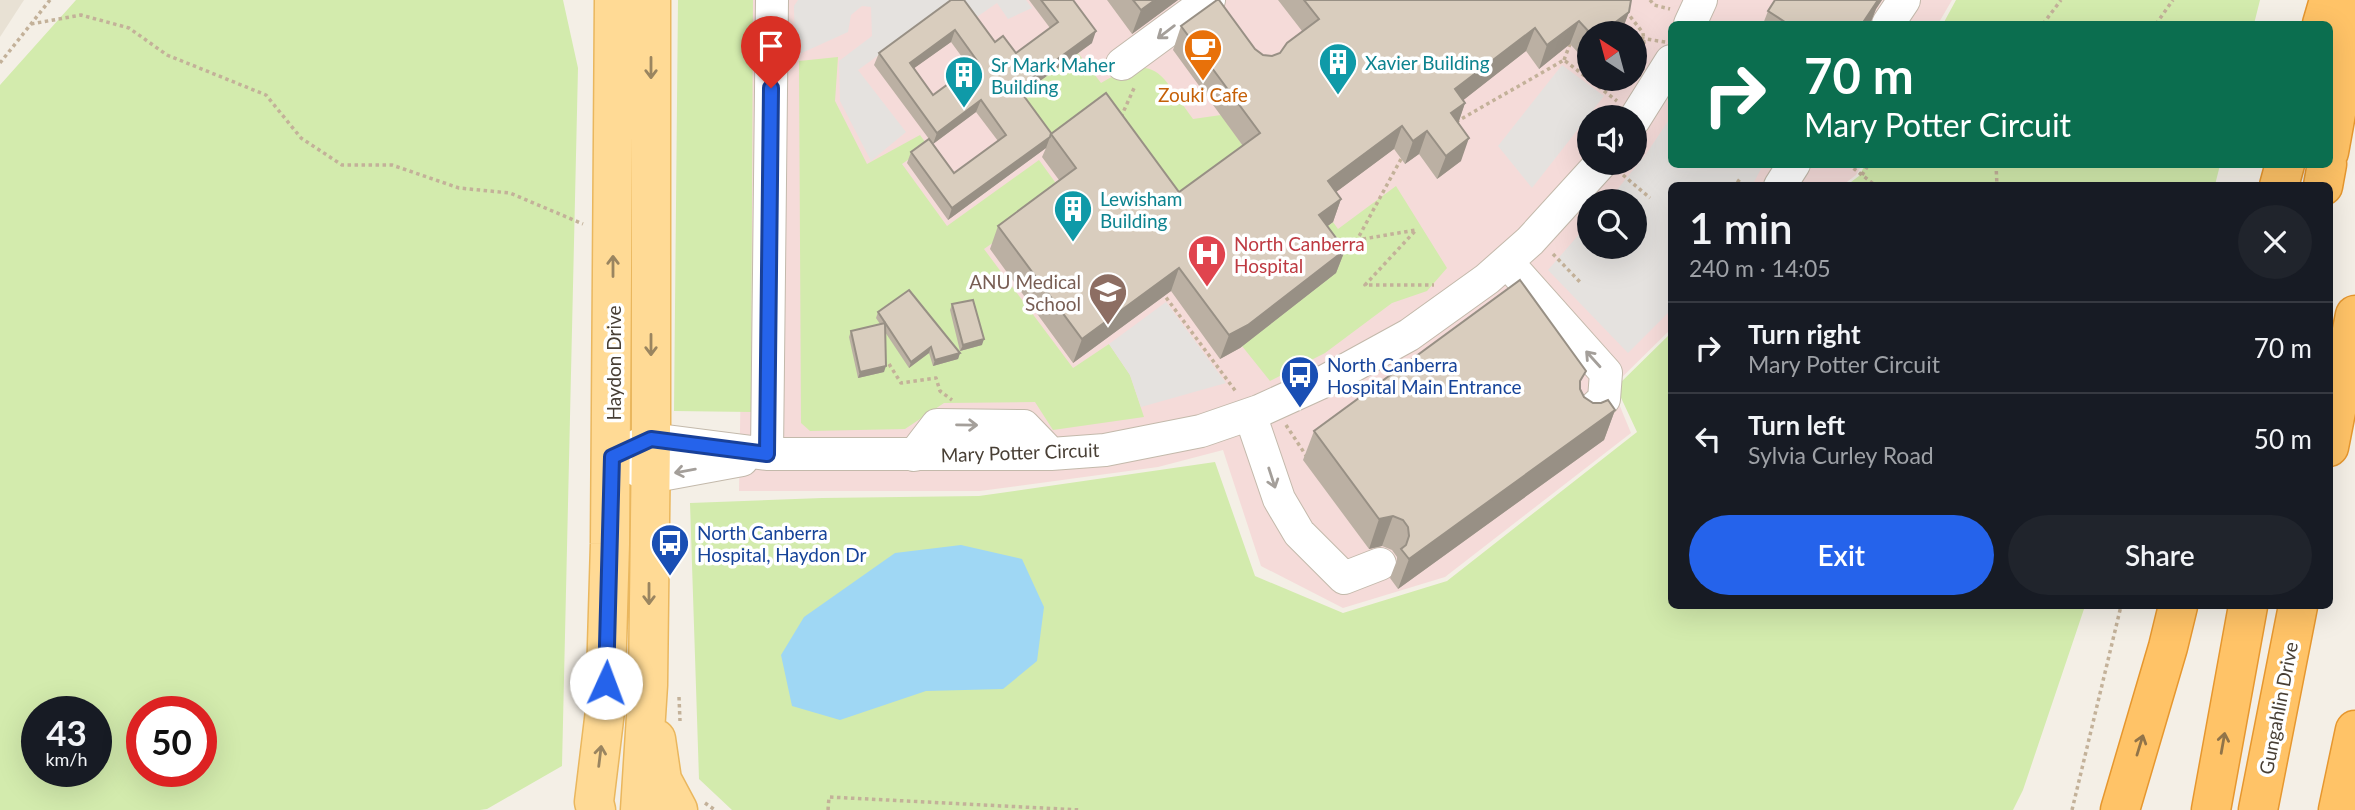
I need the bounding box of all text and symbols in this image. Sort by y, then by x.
pin [741,16,801,88]
north arrow [1577,21,1647,91]
map controls [1577,21,1647,259]
one-way arrow [1157,25,1176,39]
icon: arrive [752,27,790,65]
cafe icon: Zouki Cafe [1182,27,1224,82]
building icon: Xavier Building [1317,41,1359,96]
text: 70 m [1804,46,1914,104]
icon: right [1689,49,1780,140]
place label: Xavier Building [1365,51,1490,74]
place label: Sr Mark Maher Building [991,53,1115,98]
building icon: Sr Mark Maher Building [943,54,985,109]
one-way arrow [644,56,658,79]
place label: Zouki Cafe [1158,83,1248,106]
button: sound [1577,105,1647,175]
text: Mary Potter Circuit [1804,105,2071,144]
place label: Lewisham Building [1100,187,1182,232]
building icon: Lewisham Building [1052,188,1094,243]
button: search [1577,189,1647,259]
text: 1 min [1689,203,1793,253]
button: close [2238,205,2312,279]
place label: North Canberra Hospital [1234,232,1365,277]
hospital icon: North Canberra Hospital [1186,233,1228,288]
text: 240 m · 14:05 [1689,254,1831,282]
one-way arrow [606,255,620,278]
place label: ANU Medical School [969,270,1081,315]
school or university icon: ANU Medical School [1087,271,1129,326]
street label: Haydon Drive [602,305,625,421]
text: Turn right [1748,318,1861,350]
icon: right [1689,329,1727,367]
text: 70 m [2254,332,2312,364]
one-way arrow [644,333,658,356]
text: Mary Potter Circuit [1748,350,1940,378]
one-way arrow [1586,351,1602,369]
place label: North Canberra Hospital Main Entrance [1327,353,1522,398]
bus stop icon: North Canberra Hospital Main Entrance [1279,354,1321,409]
text: Turn left [1748,409,1845,441]
one-way arrow [955,418,978,432]
icon: left [1689,420,1727,458]
text: 50 m [2254,423,2312,455]
street label: Mary Potter Circuit [940,438,1100,466]
text: Sylvia Curley Road [1748,441,1934,469]
one-way arrow [674,465,697,478]
one-way arrow [1267,467,1279,489]
button: Exit [1689,515,1994,595]
button: Share [2008,515,2312,595]
place label: North Canberra Hospital, Haydon Dr [697,521,866,566]
bus stop icon: North Canberra Hospital, Haydon Dr [649,522,691,577]
one-way arrow [642,583,656,606]
street label: Gungahlin Drive [2254,640,2302,776]
position arrow [569,646,643,720]
speed limit sign: 50 [126,696,217,787]
text: 43 [46,711,87,753]
one-way arrow [2217,732,2230,755]
one-way arrow [2134,734,2147,756]
one-way arrow [593,745,606,768]
text: km/h [45,748,88,770]

